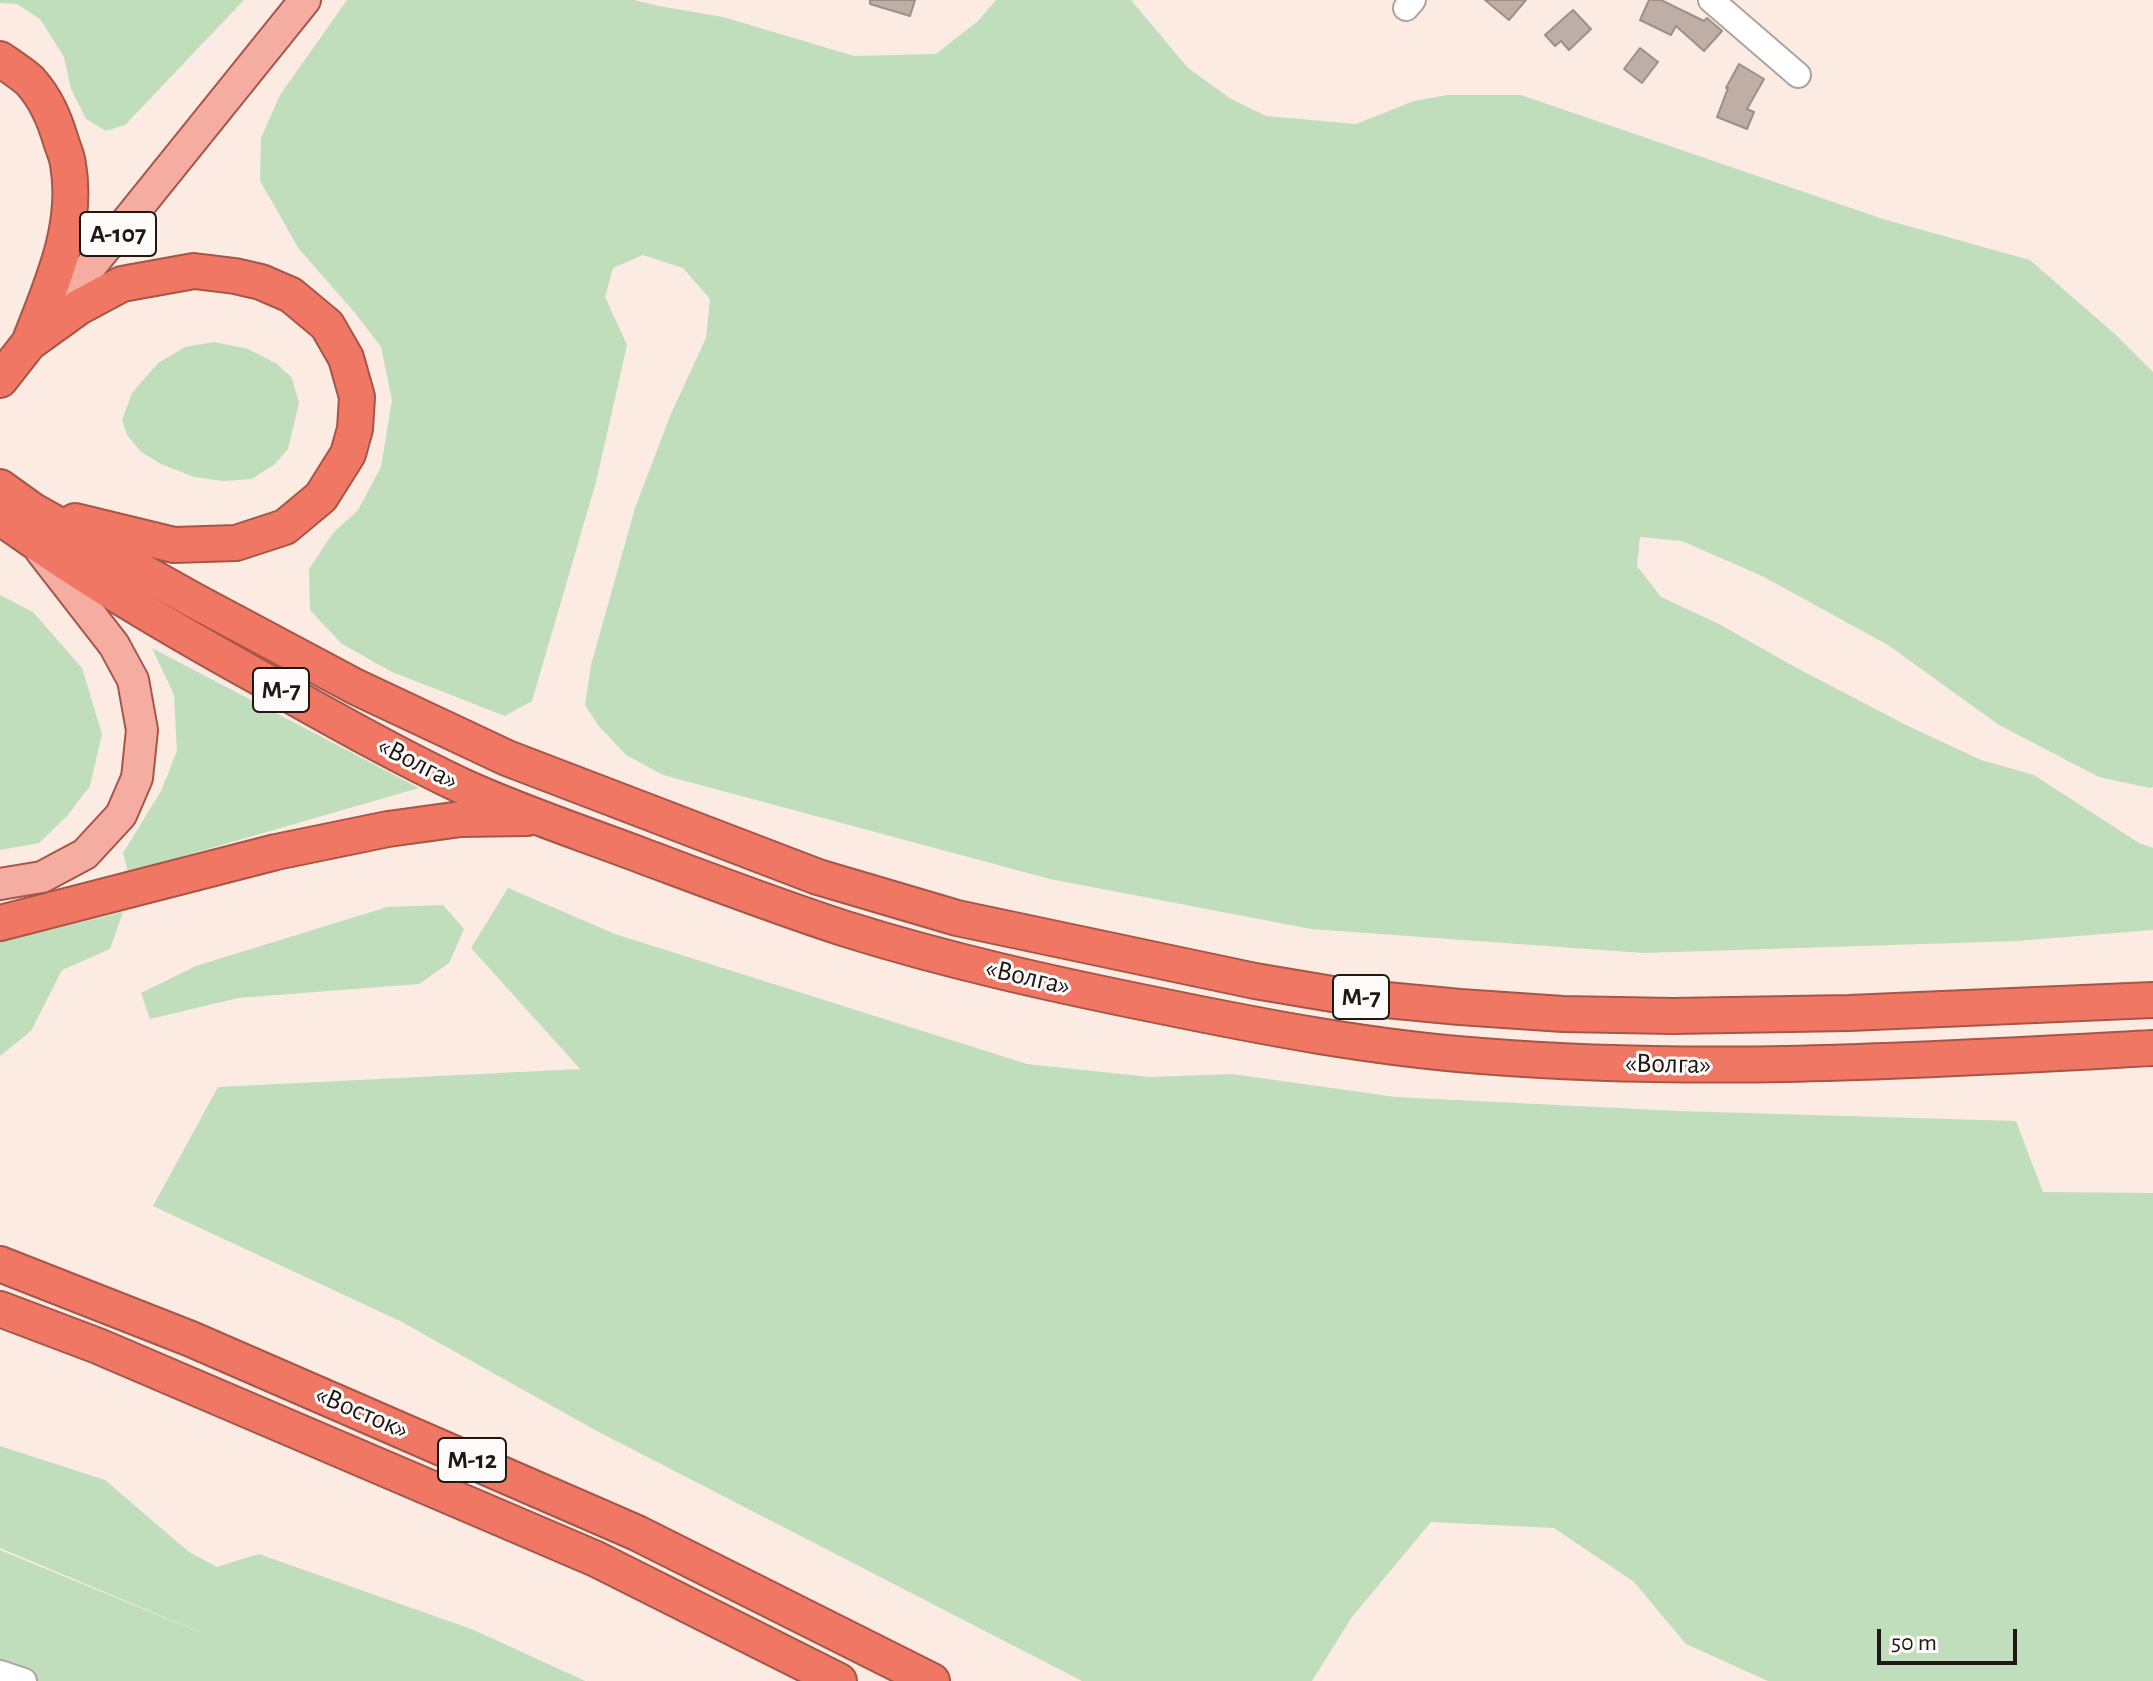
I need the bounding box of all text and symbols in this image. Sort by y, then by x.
road number: А-107 [80,212,156,256]
road number: М-7 [253,668,309,712]
street label: «Волга» [372,728,464,798]
street label: «Волга» [982,951,1074,1003]
road number: М-7 [1333,975,1389,1019]
street label: «Волга» [1625,1046,1711,1082]
street label: «Восток» [310,1377,414,1447]
road number: М-12 [438,1438,506,1482]
scale bar [1881,1613,2021,1663]
text: 50 m [1891,1631,1937,1655]

